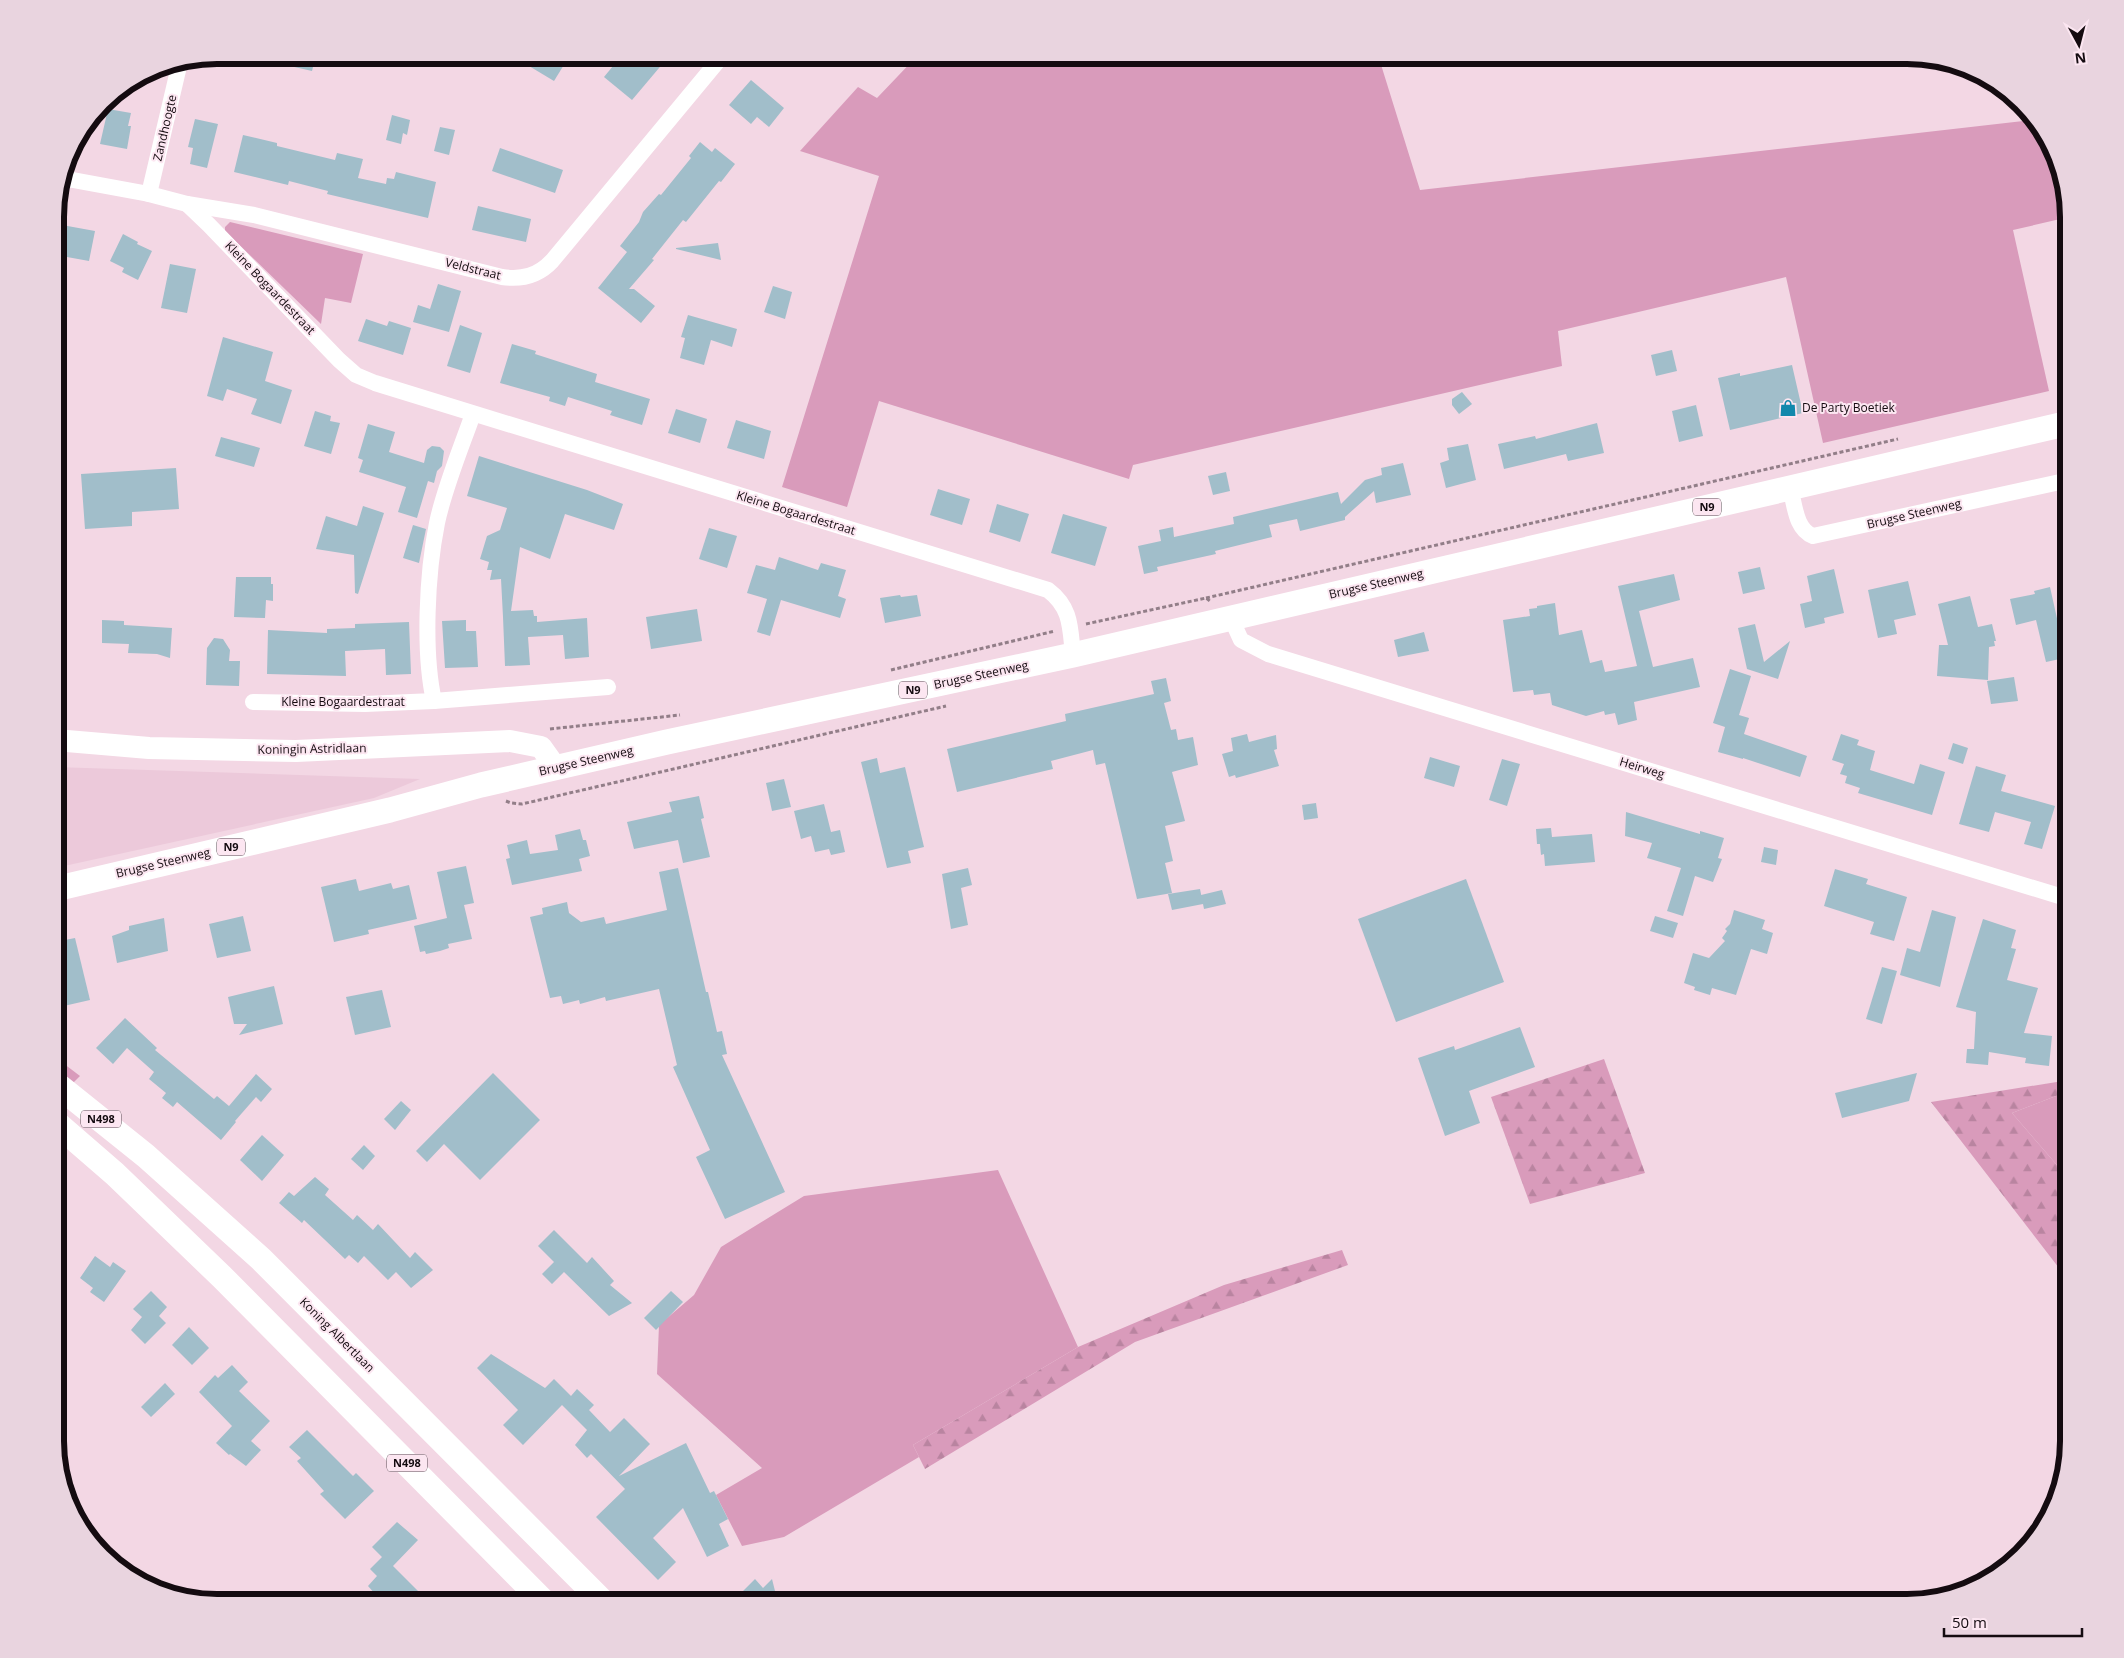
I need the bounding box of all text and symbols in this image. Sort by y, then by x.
north arrow [2054,20,2104,70]
text: N [2074,48,2087,69]
street label: Zandhoogte [149,93,180,163]
street label: Kleine Bogaardestraat [221,237,319,338]
street label: Veldstraat [444,253,503,284]
shop icon: De Party Boetiek [1778,398,1798,418]
place label: De Party Boetiek [1802,399,1896,416]
street label: Kleine Bogaardestraat [735,486,858,539]
street label: Brugse Steenweg [1865,494,1963,533]
road number: N9 [1693,498,1721,516]
street label: Brugse Steenweg [1327,564,1425,603]
street label: Brugse Steenweg [932,656,1030,693]
road number: N9 [899,682,927,698]
street label: Kleine Bogaardestraat [281,693,405,710]
street label: Koningin Astridlaan [257,739,367,758]
street label: Brugse Steenweg [537,741,635,780]
street label: Heirweg [1618,753,1667,783]
road number: N9 [217,839,245,856]
street label: Brugse Steenweg [114,843,212,882]
road number: N498 [81,1110,121,1128]
street label: Koning Albertlaan [296,1293,379,1376]
road number: N498 [387,1455,427,1472]
scale bar [1944,1606,2082,1638]
text: 50 m [1952,1612,1987,1632]

